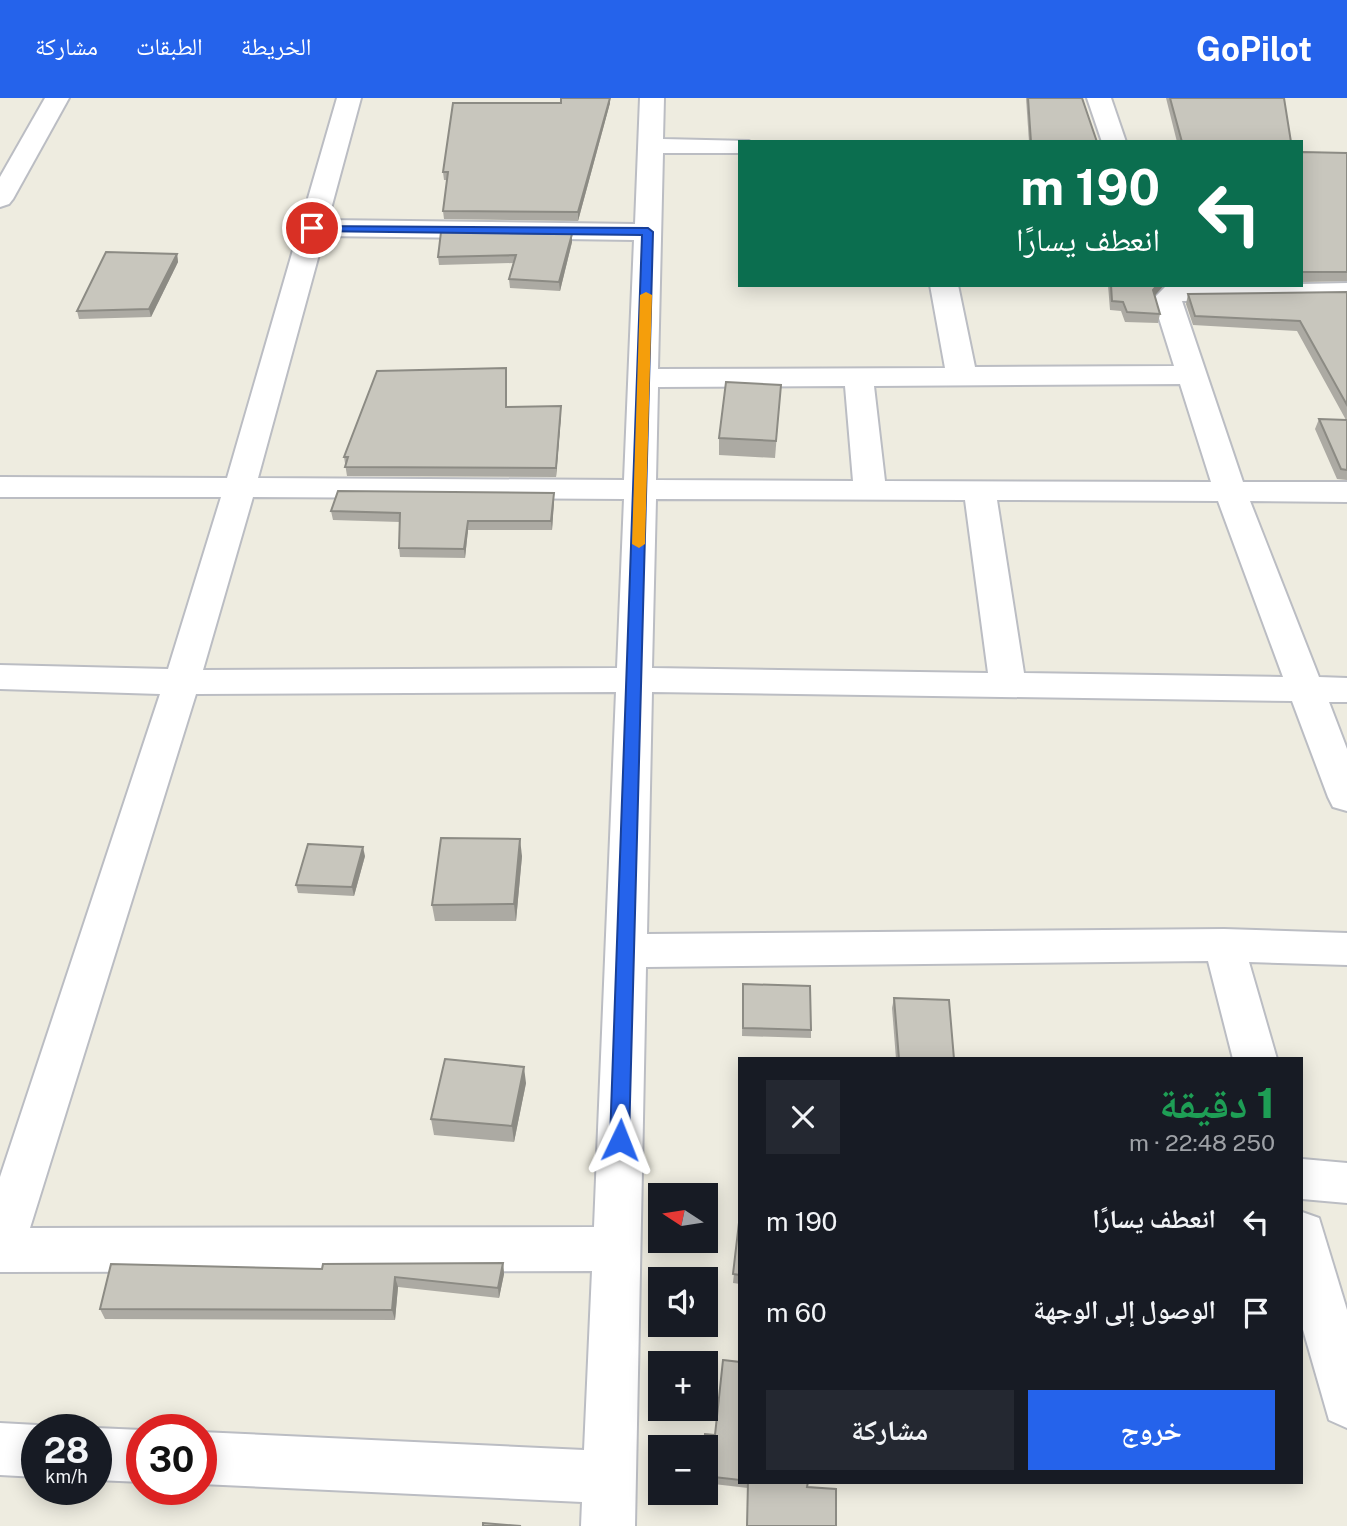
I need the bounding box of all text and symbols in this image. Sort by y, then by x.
text: GoPilot [1196,30,1312,68]
text: مشاركة [35,32,98,60]
text: الطبقات [136,32,203,60]
text: الخريطة [241,32,311,60]
text: 190 m [1020,158,1160,216]
icon: left [1184,168,1275,259]
pin [282,198,342,258]
icon: arrive [293,209,331,247]
text: انعطف يسارًا [1016,221,1160,258]
text: 1 دقيقة [1159,1078,1275,1127]
button: close [766,1080,840,1154]
position arrow [583,1103,657,1177]
text: 250 m · 22:48 [1129,1129,1275,1156]
north arrow [648,1183,718,1253]
map controls [648,1183,718,1505]
text: انعطف يسارًا [1092,1203,1216,1234]
icon: left [1237,1203,1275,1241]
text: 190 m [766,1206,837,1237]
button: sound [648,1267,718,1337]
text: الوصول إلى الوجهة [1033,1294,1216,1325]
icon: arrive [1237,1294,1275,1332]
text: 60 m [766,1297,827,1328]
button: + [648,1351,718,1421]
button: مشاركة [766,1390,1014,1470]
button: خروج [1028,1390,1275,1470]
speed limit sign: 30 [126,1414,217,1505]
text: 28 [44,1430,89,1471]
button: − [648,1435,718,1505]
text: km/h [45,1466,88,1487]

